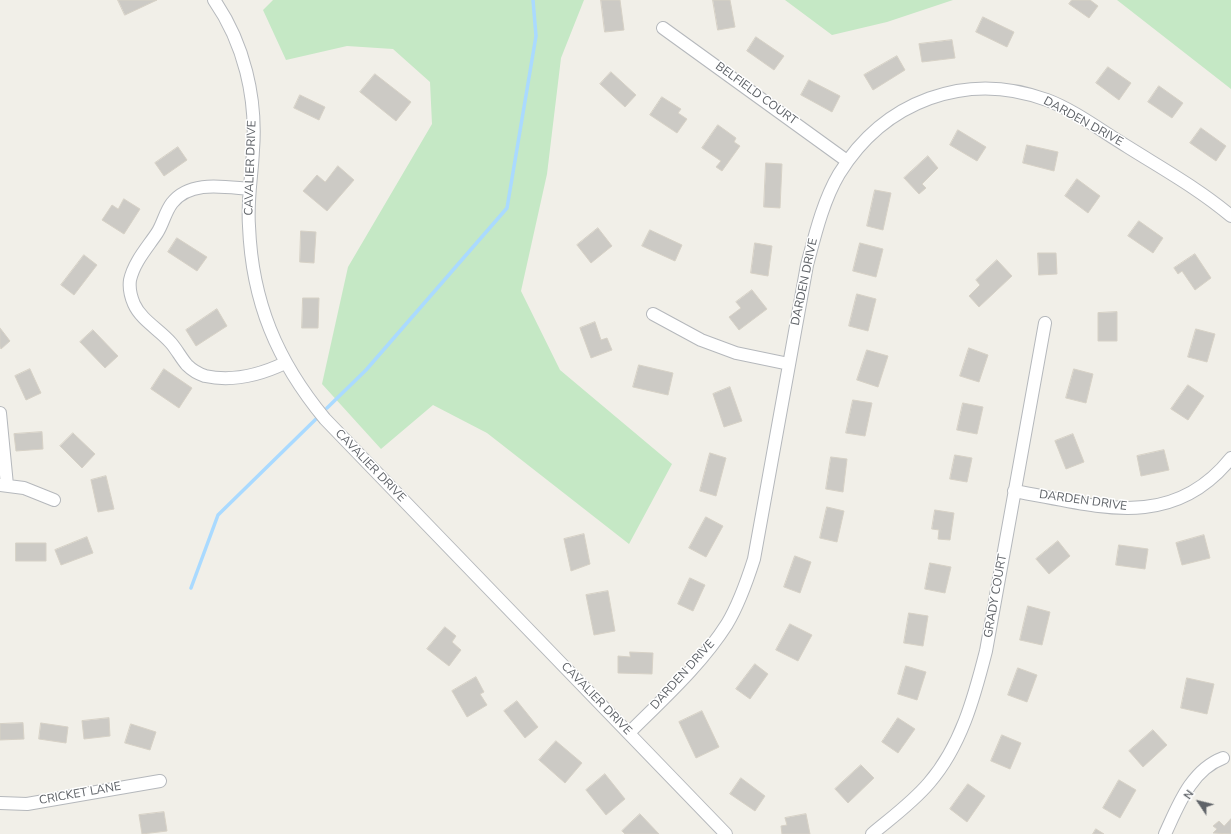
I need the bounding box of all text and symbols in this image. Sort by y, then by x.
street label: BELFIELD COURT [712,60,800,128]
street label: DARDEN DRIVE [1041,94,1125,150]
street label: CAVALIER DRIVE [242,120,260,216]
street label: DARDEN DRIVE [789,237,821,327]
street label: CAVALIER DRIVE [332,427,408,505]
street label: DARDEN DRIVE [1038,488,1128,514]
street label: GRADY COURT [982,553,1010,639]
street label: DARDEN DRIVE [648,637,718,713]
street label: CAVALIER DRIVE [558,660,634,738]
street label: CRICKET LANE [38,780,122,808]
north arrow [1179,782,1219,822]
text: N [1180,787,1197,803]

